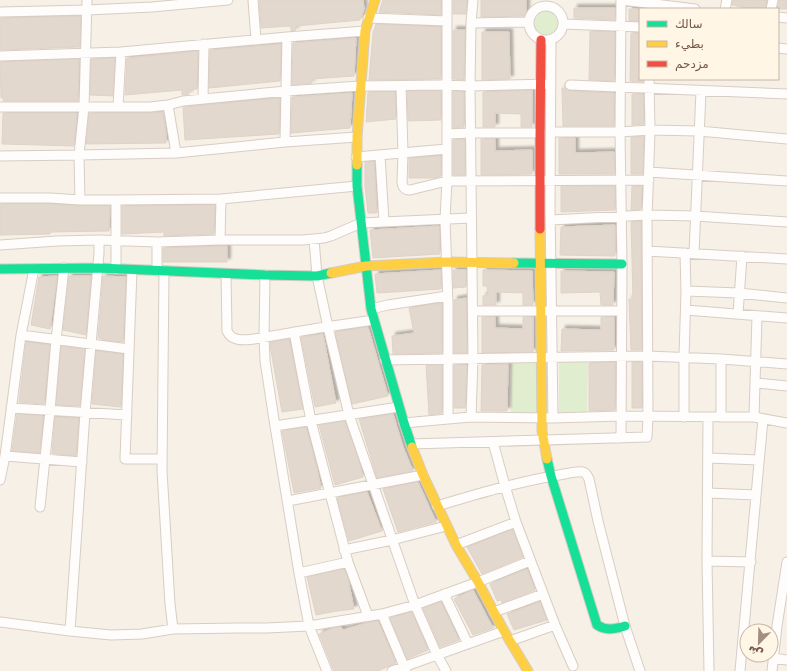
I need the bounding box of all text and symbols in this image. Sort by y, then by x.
legend [639,8,779,80]
text: سالك [675,17,702,31]
text: بطيء [675,37,704,51]
text: مزدحم [675,57,709,72]
north arrow [739,623,779,663]
text: ش [746,643,765,661]

